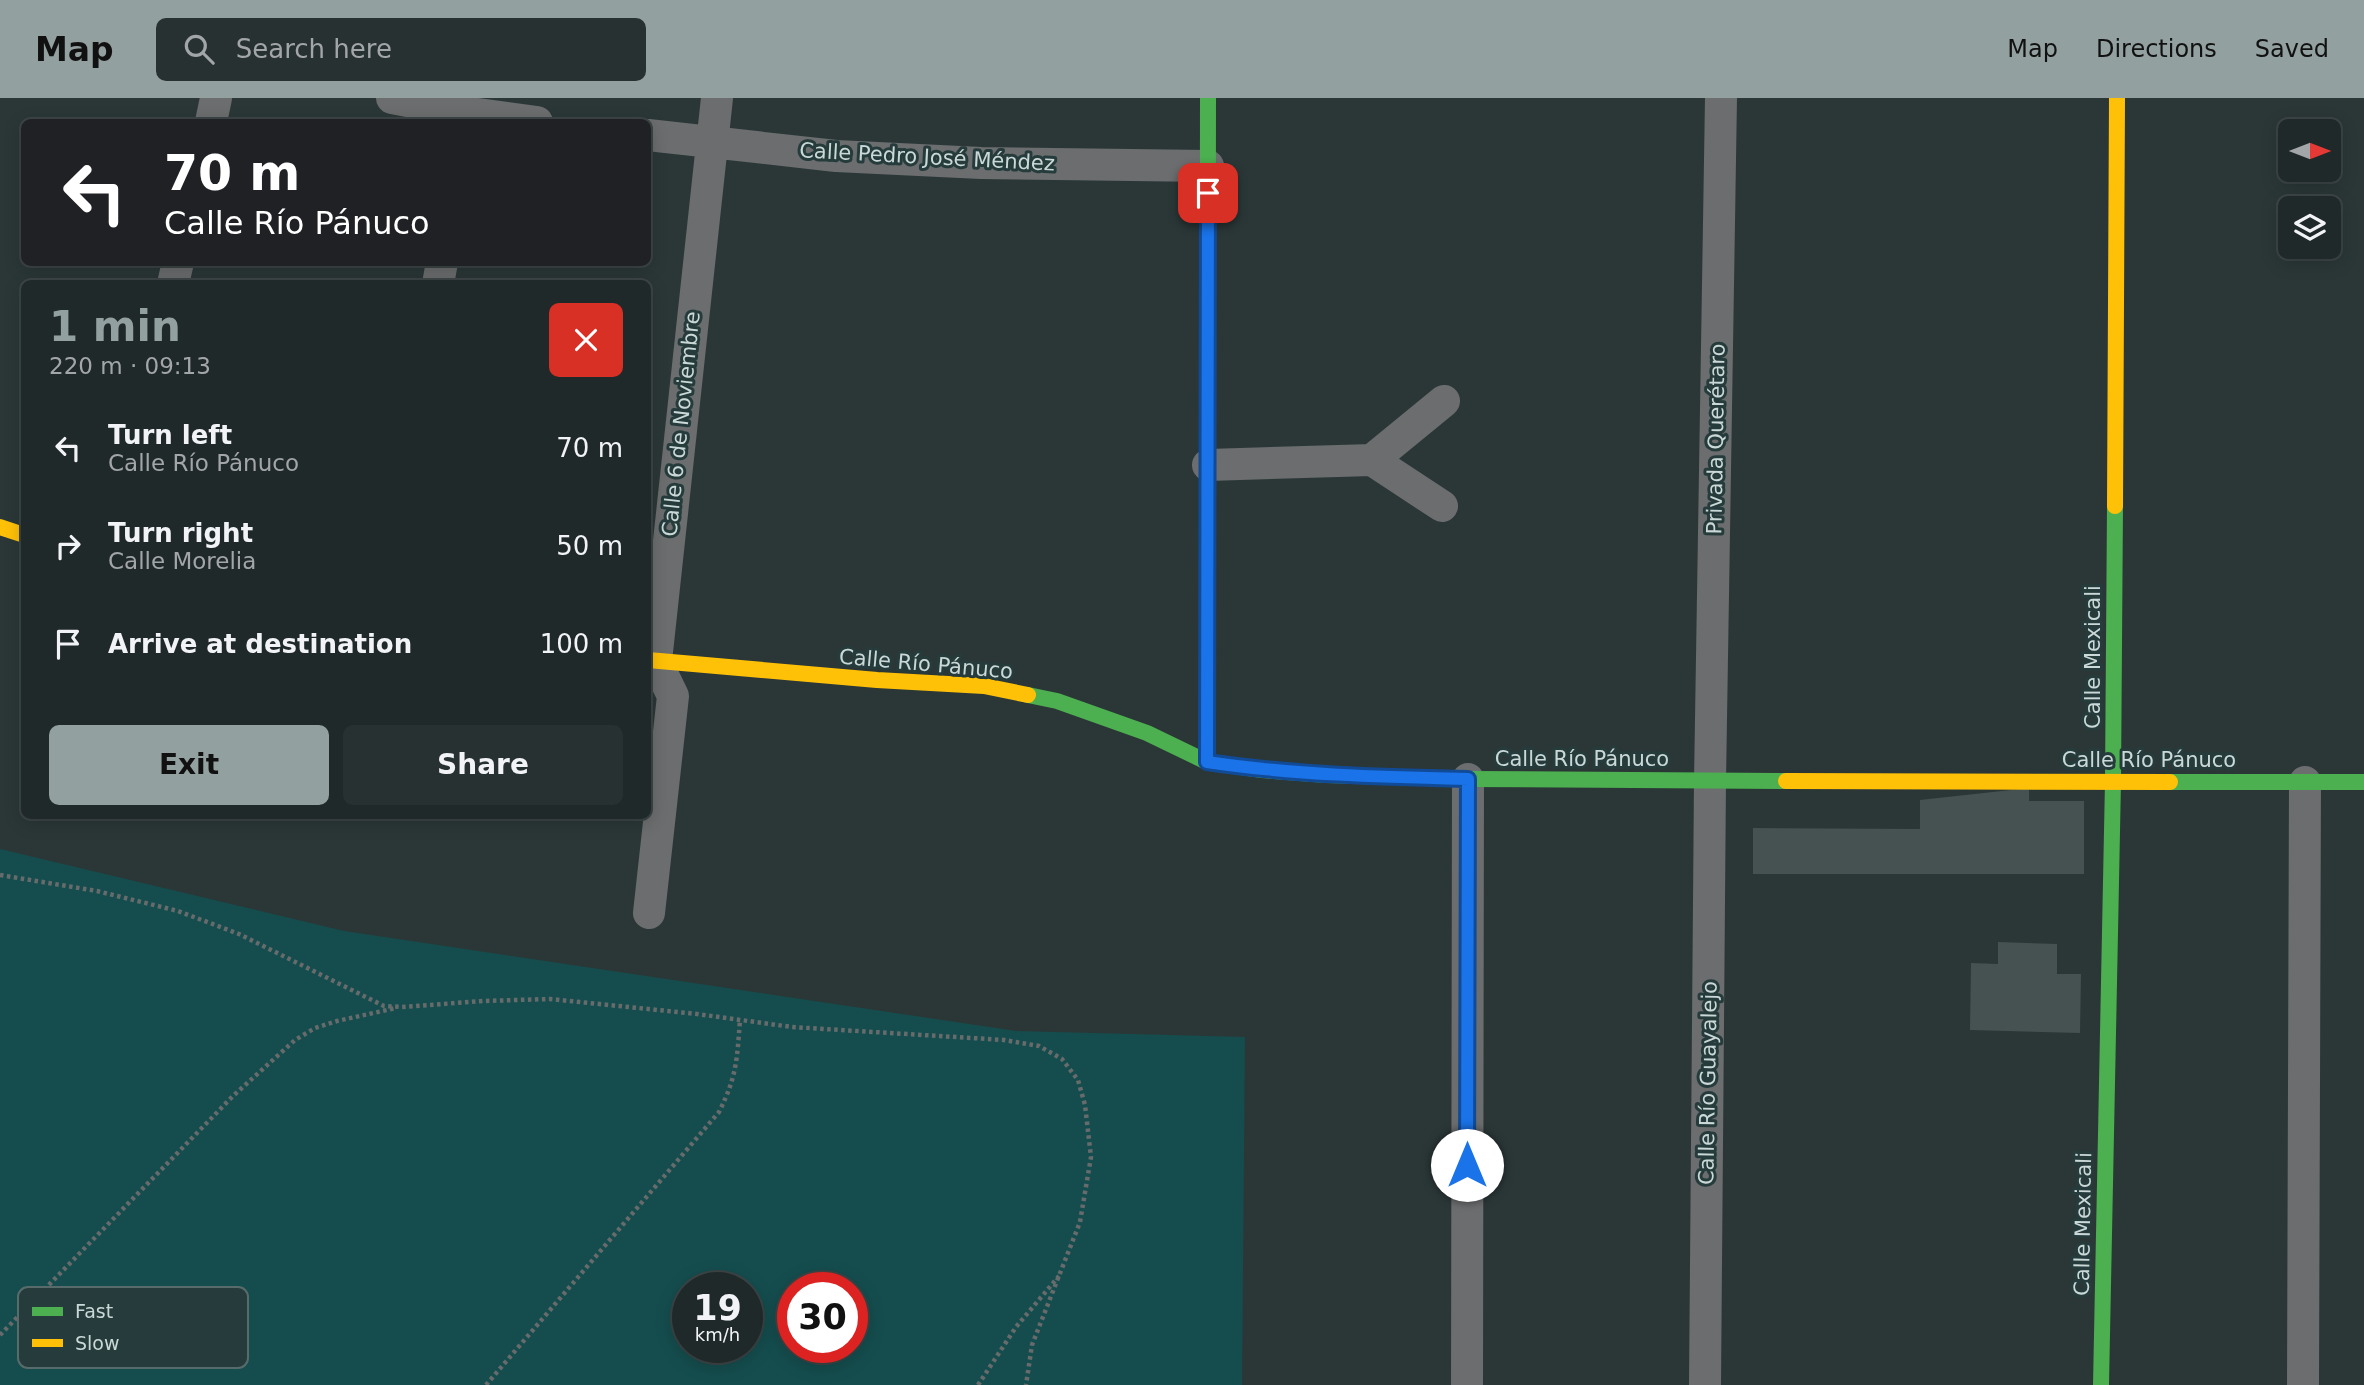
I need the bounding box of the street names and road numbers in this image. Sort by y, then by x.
street label: Calle Pedro José Méndez [799,138,1055,176]
street label: Calle 6 de Noviembre [657,310,705,538]
street label: Privada Querétaro [1702,343,1730,535]
street label: Calle Mexicali [2081,585,2105,729]
street label: Calle Río Pánuco [838,644,1014,684]
street label: Calle Río Pánuco [1495,747,1669,771]
street label: Calle Río Pánuco [2062,748,2236,772]
street label: Calle Río Guayalejo [1694,981,1722,1185]
street label: Calle Mexicali [2070,1152,2096,1296]

